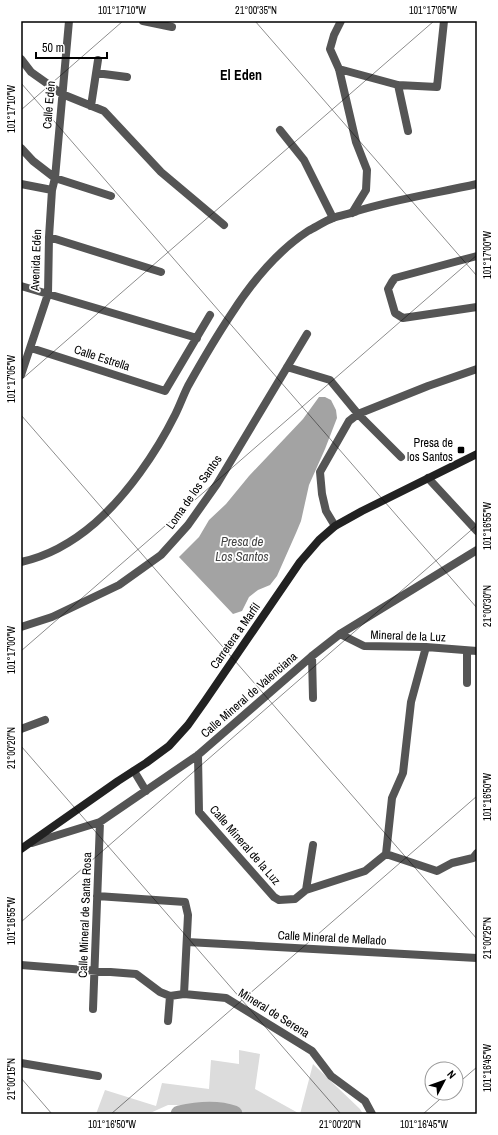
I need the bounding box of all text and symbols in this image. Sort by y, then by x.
text: 101°17'10"W [98,4,146,17]
text: 21°00'35"N [235,4,277,17]
text: 101°17'05"W [409,4,457,17]
scale bar [36,34,107,60]
text: 50 m [42,40,64,56]
district label: El Eden [220,66,262,84]
street label: Calle Edén [39,80,59,130]
text: 101°17'10"W [5,85,18,133]
street label: Avenida Edén [27,229,45,292]
text: 101°17'00"W [481,231,494,279]
street label: Calle Estrella [72,341,133,375]
text: 101°17'05"W [5,355,18,403]
place label: Presa de los Santos [407,435,453,465]
marker: Presa de los Santos [456,445,466,455]
street label: Loma de los Santos [163,452,226,532]
text: 101°16'55"W [481,502,494,550]
water label: Presa de Los Santos [215,533,269,565]
text: 21°00'30"N [481,585,494,627]
street label: Carretera a Marfil [206,600,264,672]
text: 101°17'00"W [5,626,18,674]
street label: Mineral de la Luz [370,627,446,645]
street label: Calle Mineral de Valenciana [197,648,301,741]
text: 21°00'20"N [5,727,18,769]
text: 101°16'50"W [481,773,494,821]
street label: Calle Mineral de la Luz [206,802,284,888]
street label: Calle Mineral de Santa Rosa [75,851,95,978]
text: 101°16'55"W [5,897,18,945]
text: 21°00'25"N [481,917,494,959]
street label: Calle Mineral de Mellado [277,927,387,949]
street label: Mineral de Serena [235,985,313,1042]
text: 101°16'45"W [481,1044,494,1092]
text: 21°00'15"N [5,1058,18,1100]
north arrow [424,1061,464,1101]
text: N [444,1067,459,1081]
text: 101°16'50"W [88,1118,136,1131]
text: 21°00'20"N [319,1118,361,1131]
text: 101°16'45"W [400,1118,448,1131]

